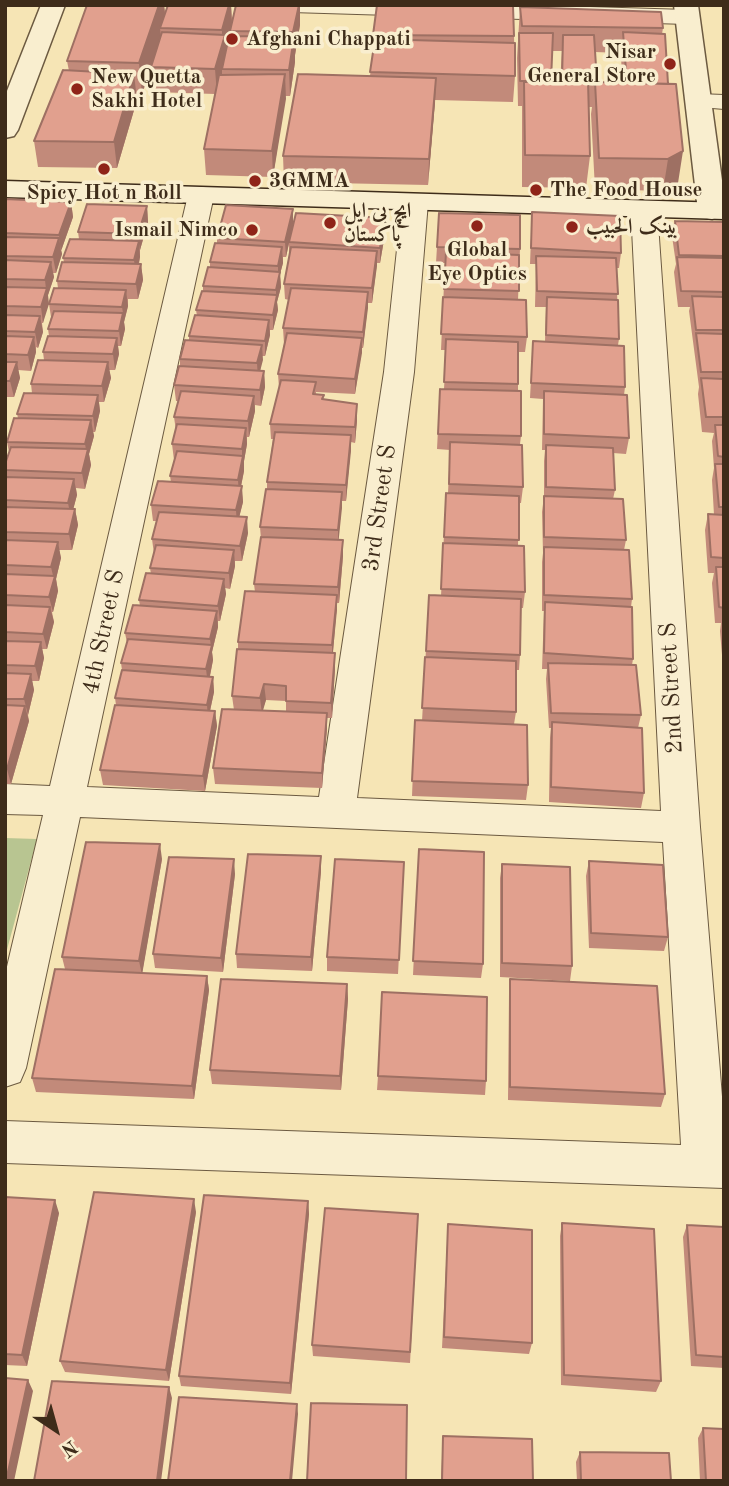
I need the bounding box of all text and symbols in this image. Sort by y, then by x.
place label: Afghani Chappati [246,26,411,52]
marker: Afghani Chappati [224,31,240,47]
place label: Nisar General Store [527,39,656,89]
marker: Nisar General Store [662,56,678,72]
place label: New Quetta Sakhi Hotel [91,64,202,114]
marker: New Quetta Sakhi Hotel [69,81,85,97]
marker: Spicy Hot n Roll [96,161,112,177]
place label: 3GMMA [269,168,350,194]
marker: 3GMMA [247,173,263,189]
place label: The Food House [550,177,702,203]
place label: Spicy Hot n Roll [26,180,182,206]
marker: The Food House [528,182,544,198]
place label: ایچ بی ایل پاکستان [344,198,411,248]
place label: بينک الحبيب [586,214,677,240]
marker: ایچ بی ایل پاکستان [322,215,338,231]
place label: Ismail Nimco [114,217,238,243]
marker: Global Eye Optics [469,218,485,234]
marker: بينک الحبيب [564,219,580,235]
marker: Ismail Nimco [244,222,260,238]
place label: Global Eye Optics [427,237,527,287]
street label: 3rd Street S [357,443,403,573]
street label: 4th Street S [77,567,131,697]
street label: 2nd Street S [654,622,690,754]
north arrow [21,1395,91,1465]
text: N [57,1435,80,1459]

